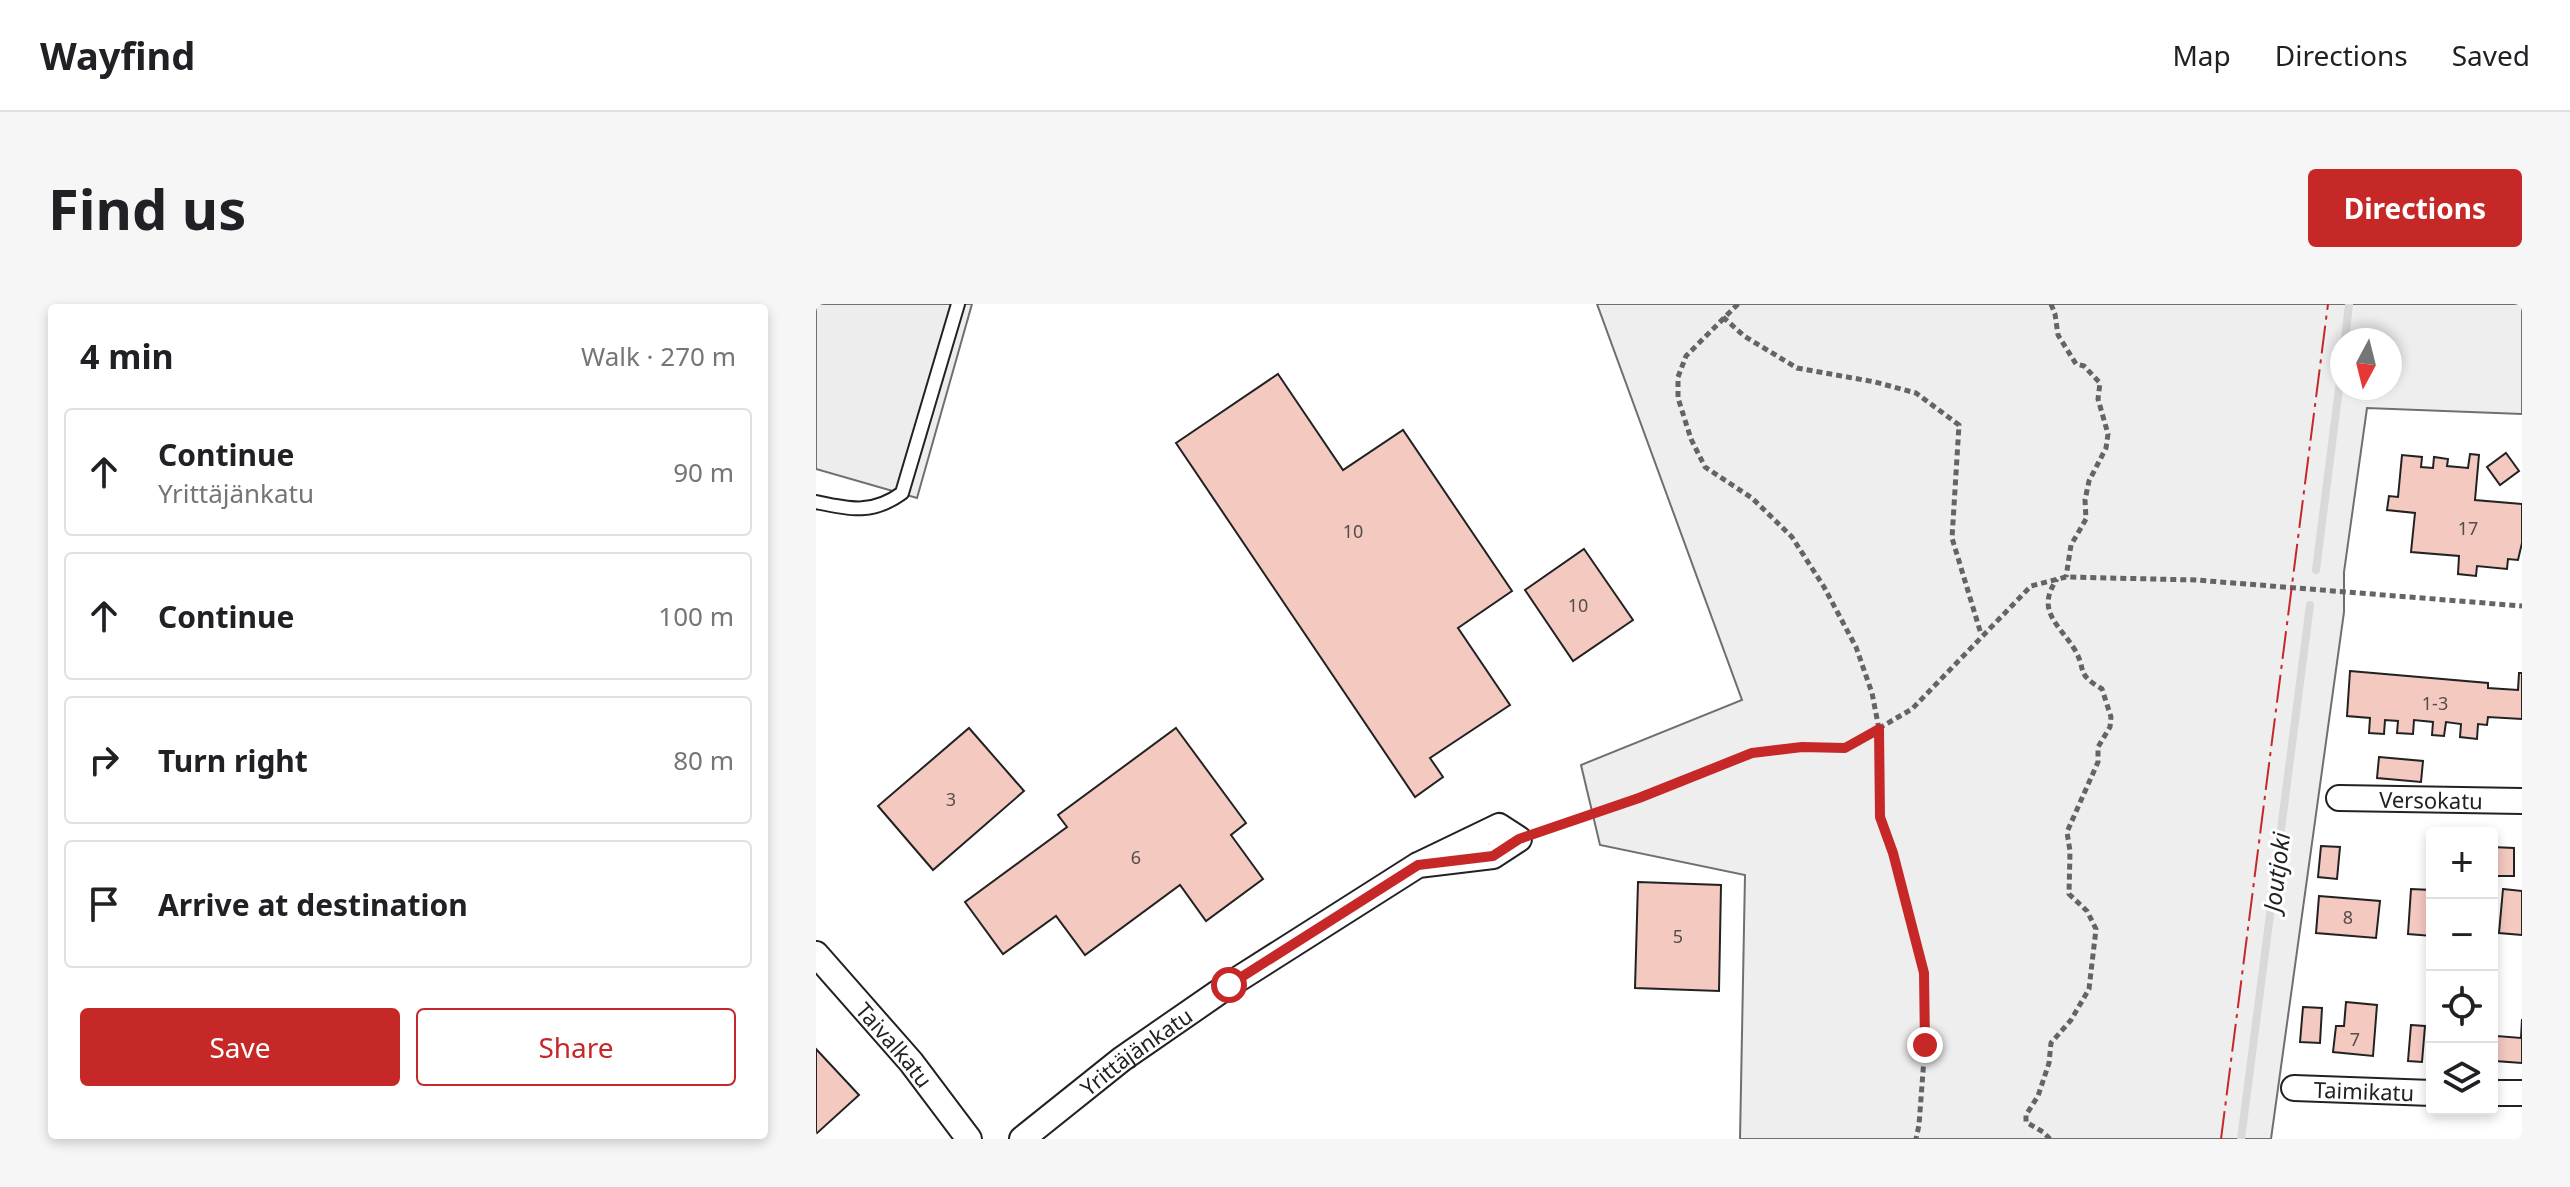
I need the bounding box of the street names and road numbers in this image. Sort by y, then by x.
street label: Versokatu [2379,784,2483,815]
street label: Taivalkatu [850,995,940,1093]
street label: Yrittäjänkatu [1073,1000,1198,1102]
street label: Taimikatu [2313,1074,2415,1107]

